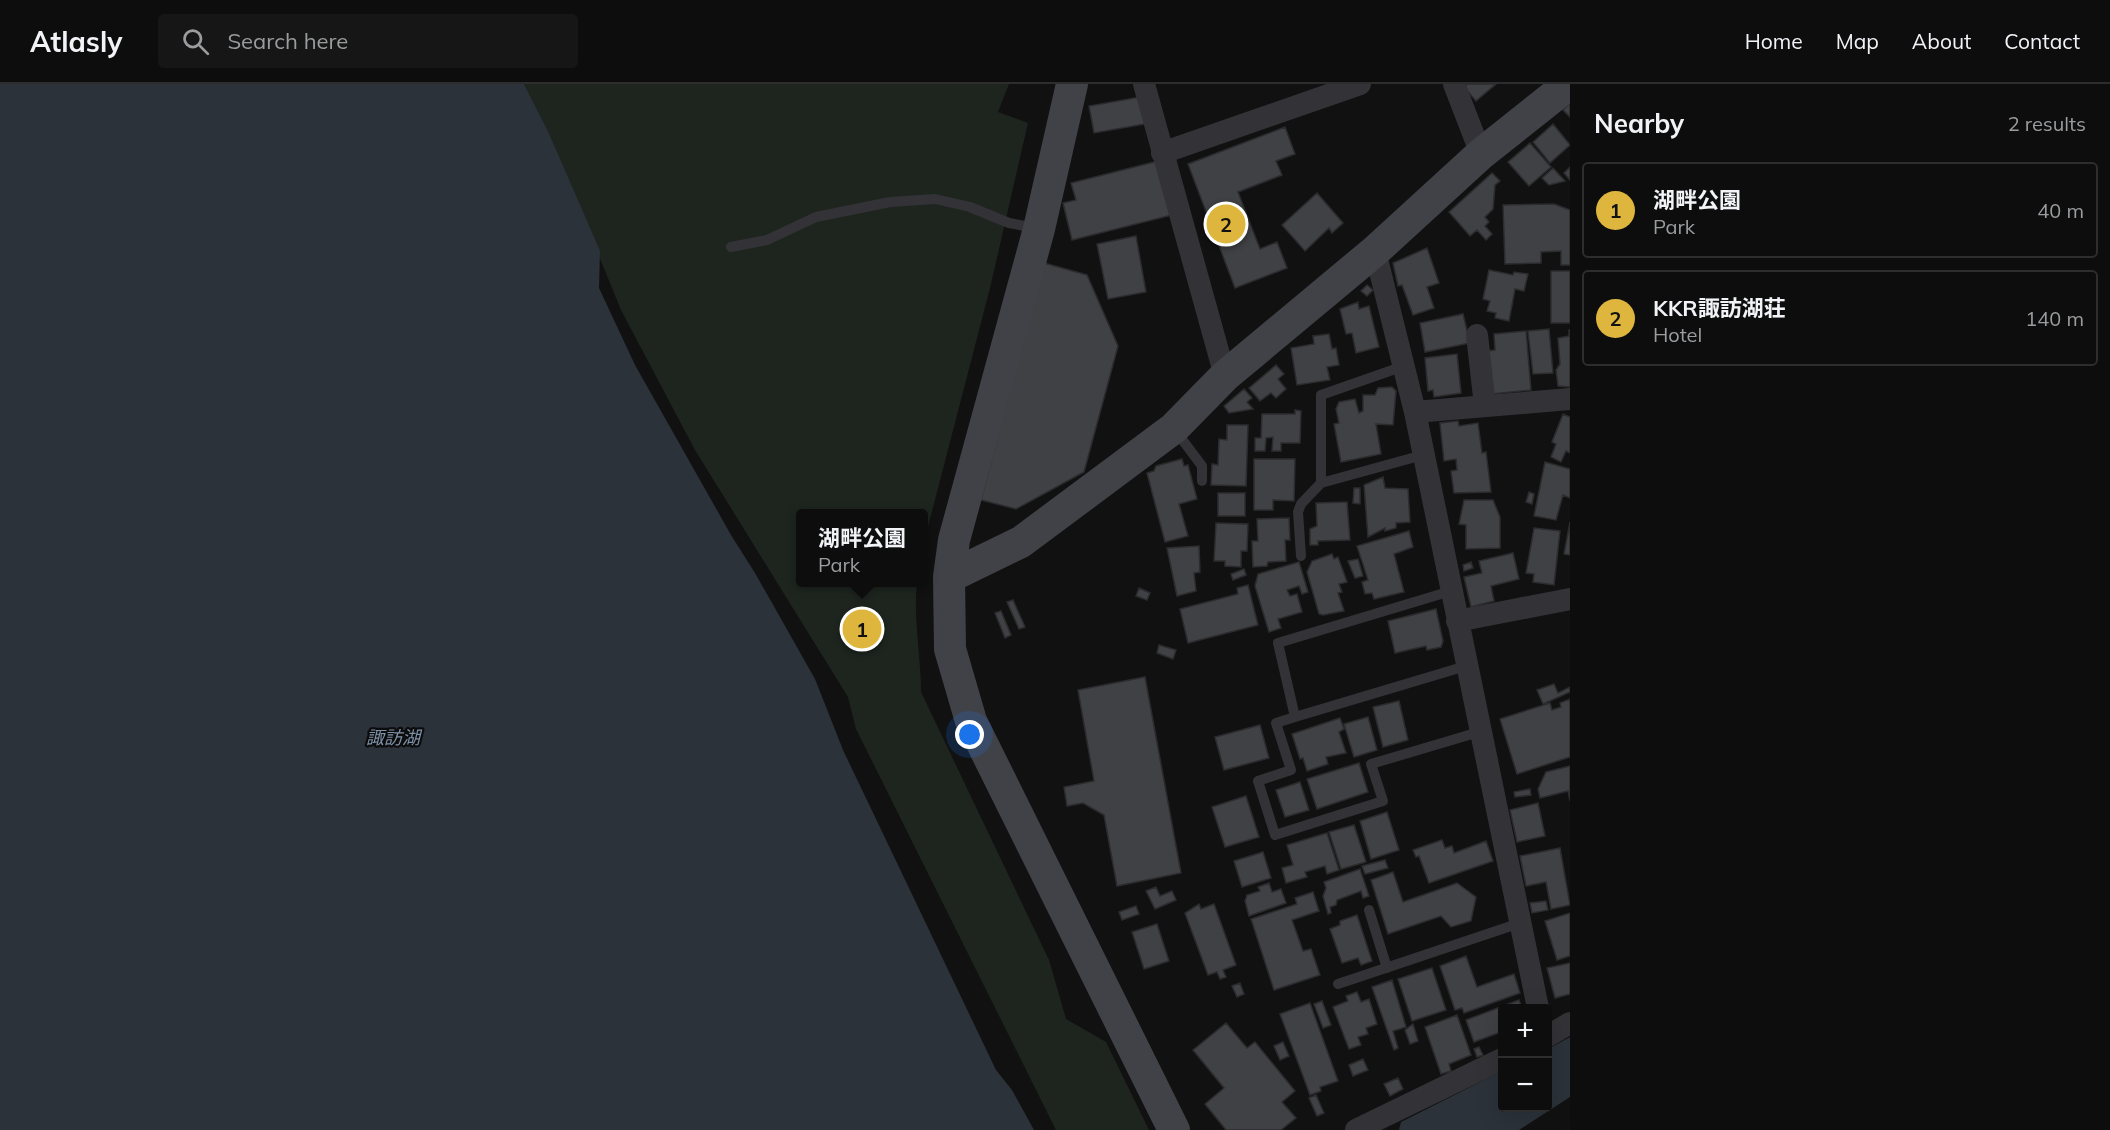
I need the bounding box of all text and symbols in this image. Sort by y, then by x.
search box [158,14,578,68]
text: Atlasly [30,24,122,59]
icon: search [179,25,212,58]
text: Search here [227,27,348,55]
text: Home [1745,28,1803,54]
text: Map [1836,28,1879,54]
text: About [1912,28,1971,54]
text: Contact [2004,28,2080,54]
text: Nearby [1594,107,1684,140]
text: 2 results [2008,111,2086,136]
text: 湖畔公園 [1653,186,1741,214]
text: 1 [1610,198,1622,223]
text: 40 m [2037,198,2084,223]
pin: 2 [1206,202,1246,246]
text: Park [1653,214,1695,239]
text: KKR諏訪湖荘 [1653,294,1786,322]
text: 2 [1610,306,1622,331]
text: 140 m [2025,306,2084,331]
text: Hotel [1653,322,1702,347]
popup [796,509,928,587]
text: 湖畔公園 [818,524,906,552]
text: Park [818,552,860,577]
pin: 1 [842,606,882,652]
your location [955,720,984,749]
water label: 諏訪湖 [366,726,423,749]
map controls [1498,1004,1552,1112]
button: + [1498,1004,1552,1058]
button: − [1498,1058,1552,1112]

